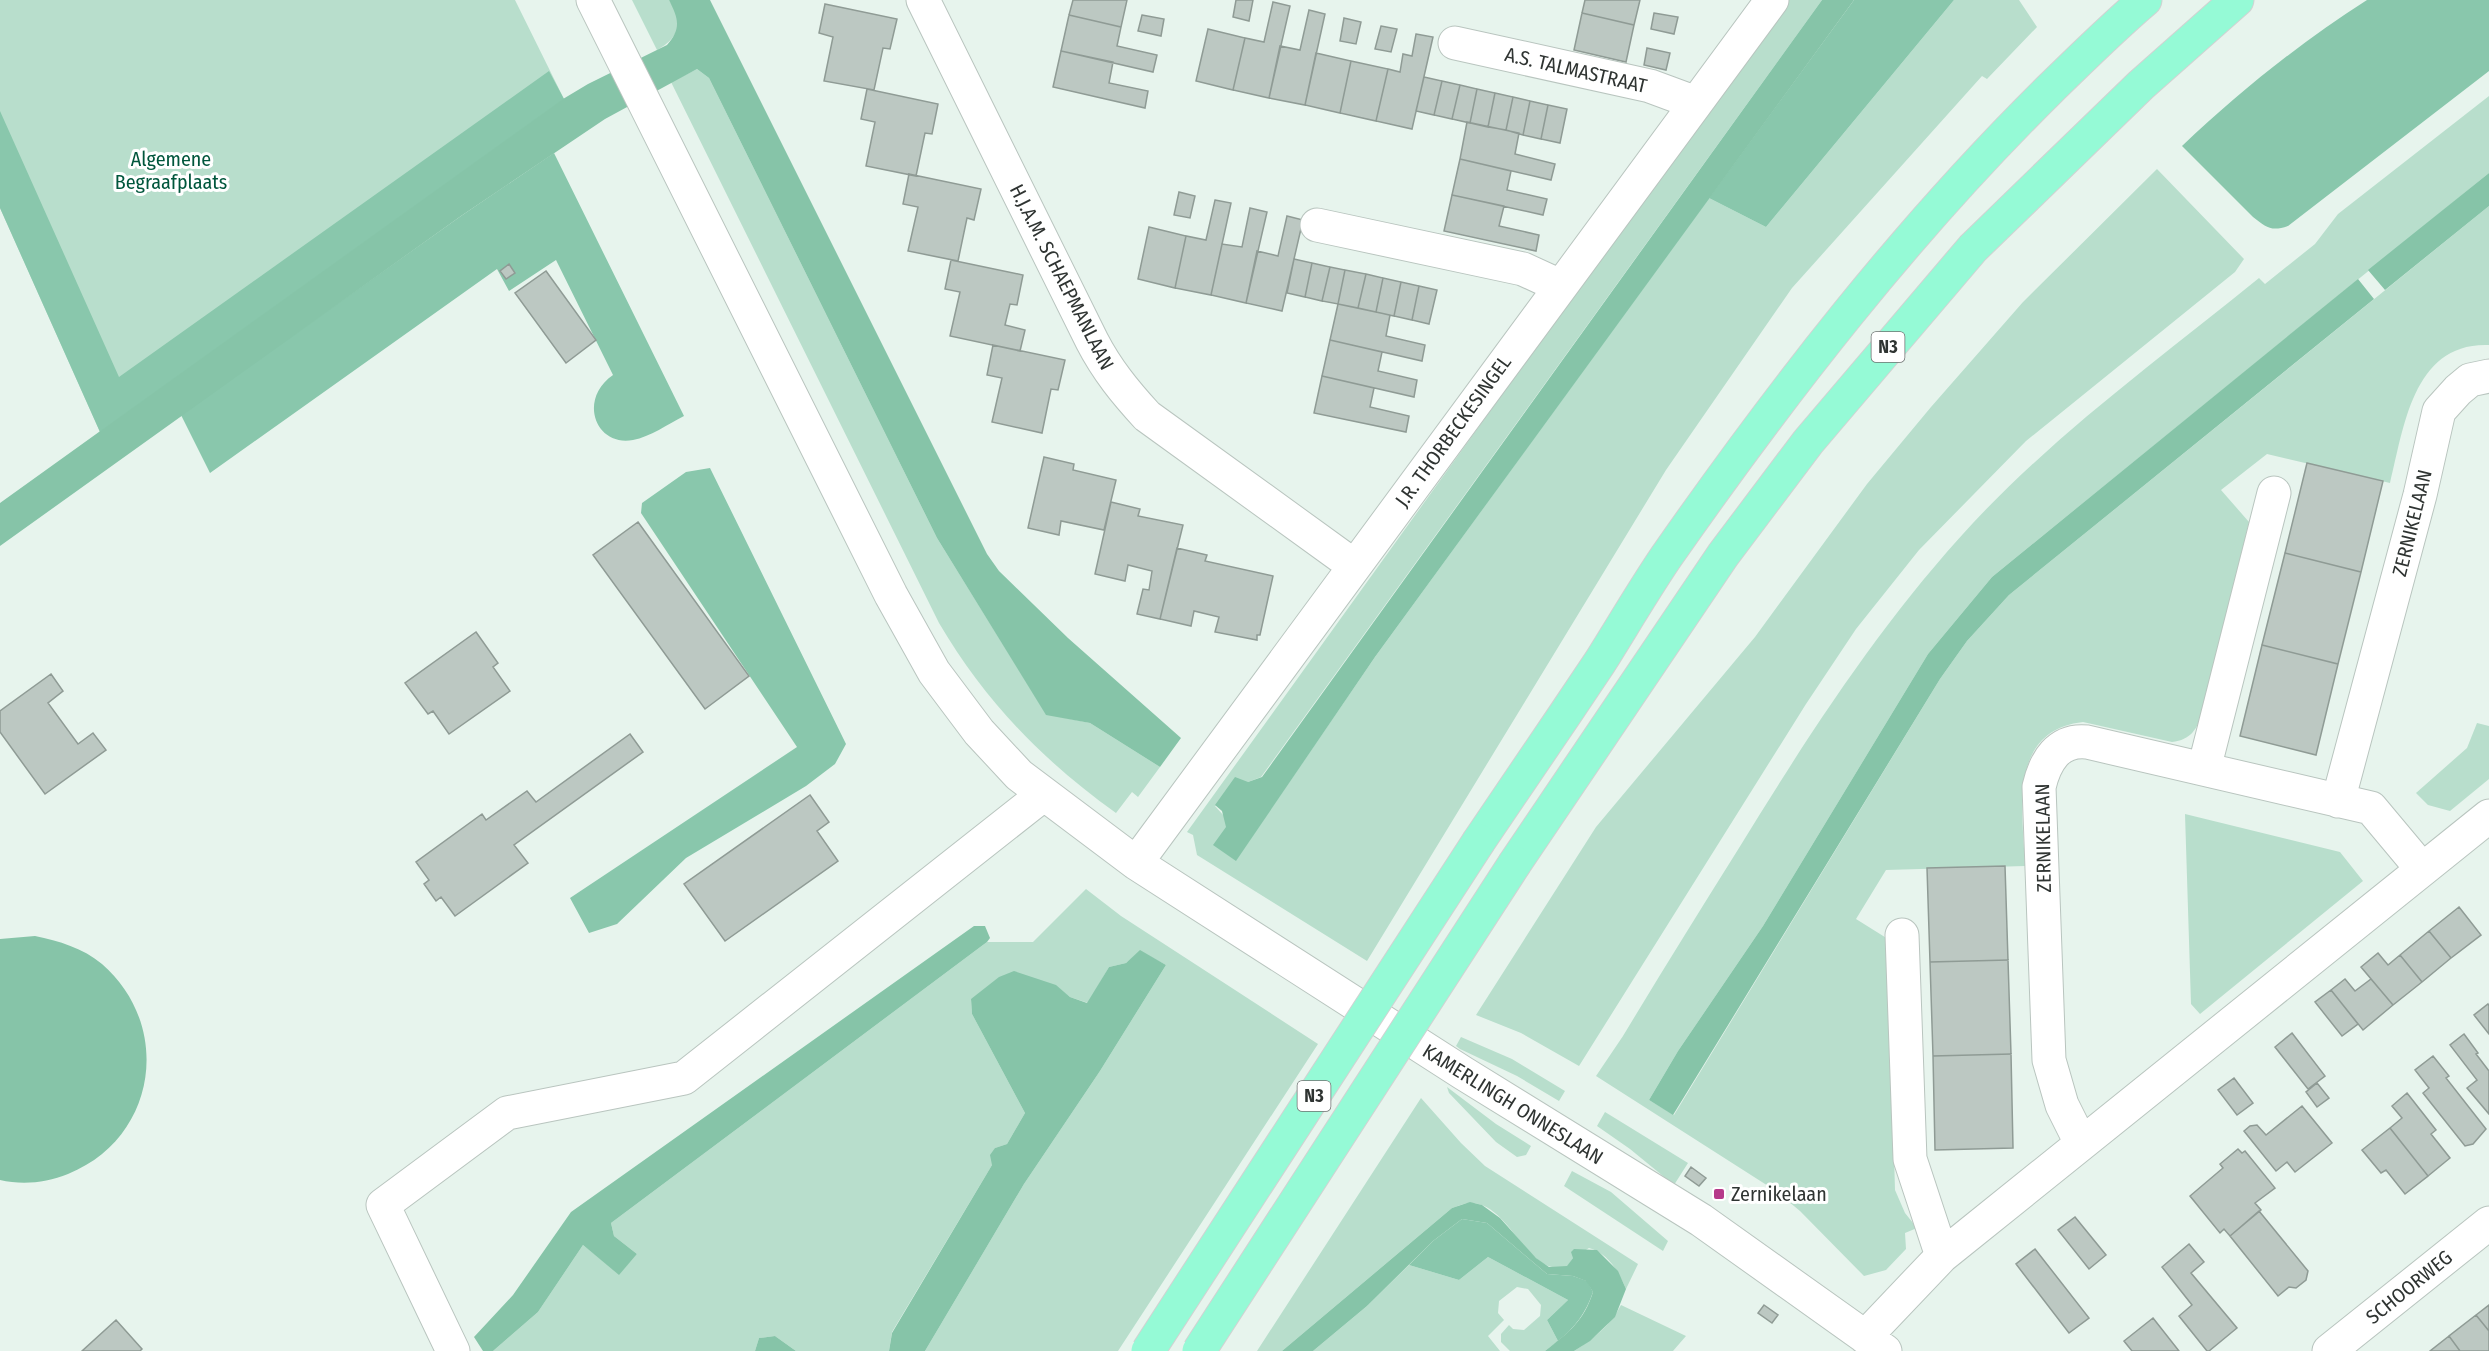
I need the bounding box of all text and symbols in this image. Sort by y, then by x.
street label: A.S. TALMASTRAAT [1503,42,1650,98]
park label: Algemene Begraafplaats [115,147,227,194]
street label: H.J.A.M. SCHAEPMANLAAN [1005,180,1119,374]
road number: N3 [1872,332,1904,362]
street label: J.R. THORBECKESINGEL [1390,350,1516,511]
street label: ZERNIKELAAN [2387,467,2437,579]
street label: ZERNIKELAAN [2030,783,2056,893]
street label: KAMERLINGH ONNESLAAN [1418,1039,1608,1169]
road number: N3 [1298,1081,1330,1111]
place label: Zernikelaan [1731,1182,1827,1206]
marker: Zernikelaan [1712,1187,1726,1201]
street label: SCHOORWEG [2361,1245,2457,1329]

